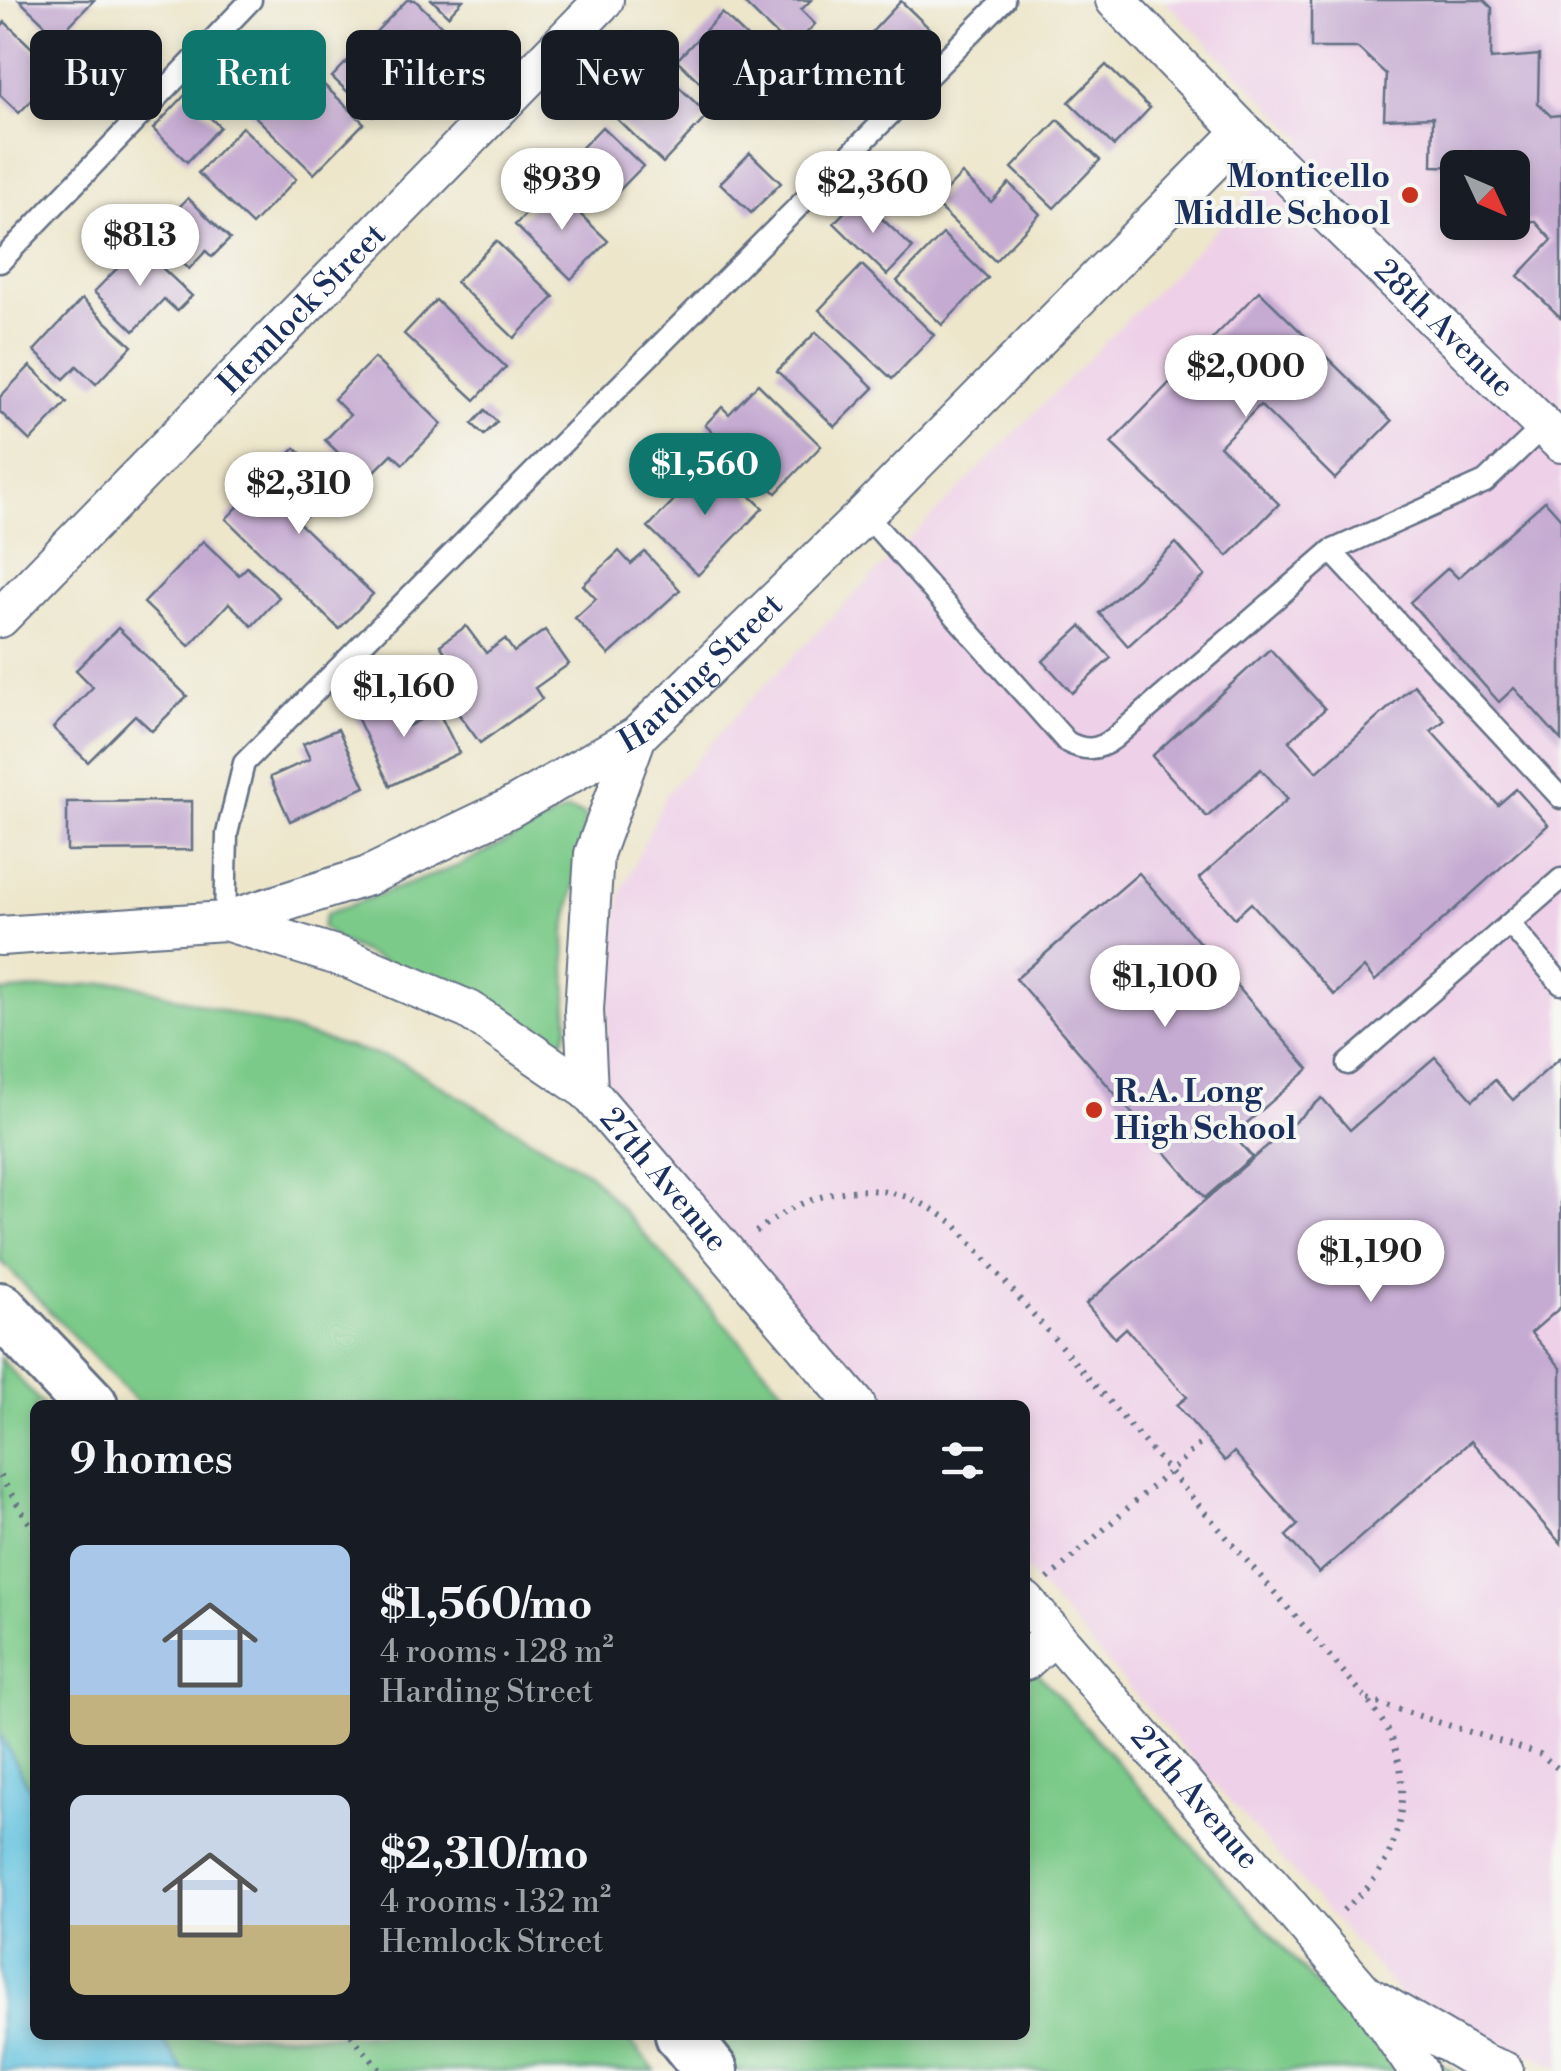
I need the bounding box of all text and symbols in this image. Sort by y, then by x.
chip: Buy [30,30,162,120]
chip: Rent [182,30,326,120]
chip: Filters [346,30,521,120]
chip: New [541,30,679,120]
chip: Apartment [699,30,941,120]
pin: $939 [503,148,621,233]
north arrow [1440,150,1530,240]
map controls [1440,150,1530,240]
pin: $2,360 [792,151,954,236]
place label: Monticello Middle School [1174,157,1390,234]
text: $939 [523,160,601,200]
text: $2,360 [817,163,929,203]
marker: Monticello Middle School [1399,184,1421,206]
pin: $813 [81,204,199,289]
street label: Hemlock Street [209,215,394,403]
text: $813 [103,216,177,256]
street label: 28th Avenue [1366,251,1523,406]
pin: $2,000 [1165,335,1327,420]
text: $2,000 [1187,347,1305,387]
pin: $1,560 [624,433,786,518]
text: $1,560 [651,445,759,485]
pin: $2,310 [218,452,380,537]
text: $2,310 [247,464,351,504]
street label: Harding Street [612,585,791,762]
pin: $1,160 [323,655,485,740]
text: $1,160 [353,667,455,707]
pin: $1,100 [1084,945,1246,1030]
text: $1,100 [1112,957,1218,997]
place label: R.A. Long High School [1114,1072,1297,1149]
marker: R.A. Long High School [1083,1099,1105,1121]
street label: 27th Avenue [591,1100,737,1260]
pin: $1,190 [1290,1220,1452,1305]
text: $1,190 [1319,1232,1423,1272]
icon: filters [935,1433,990,1488]
text: 9 homes [70,1434,233,1487]
text: $1,560/mo [380,1579,593,1632]
icon: home [150,1585,270,1705]
text: 4 rooms · 128 m² [380,1632,614,1672]
text: Harding Street [380,1672,593,1712]
street label: 27th Avenue [1122,1718,1268,1878]
text: $2,310/mo [380,1829,589,1882]
icon: home [150,1835,270,1955]
text: 4 rooms · 132 m² [380,1882,611,1922]
text: Hemlock Street [380,1922,604,1962]

